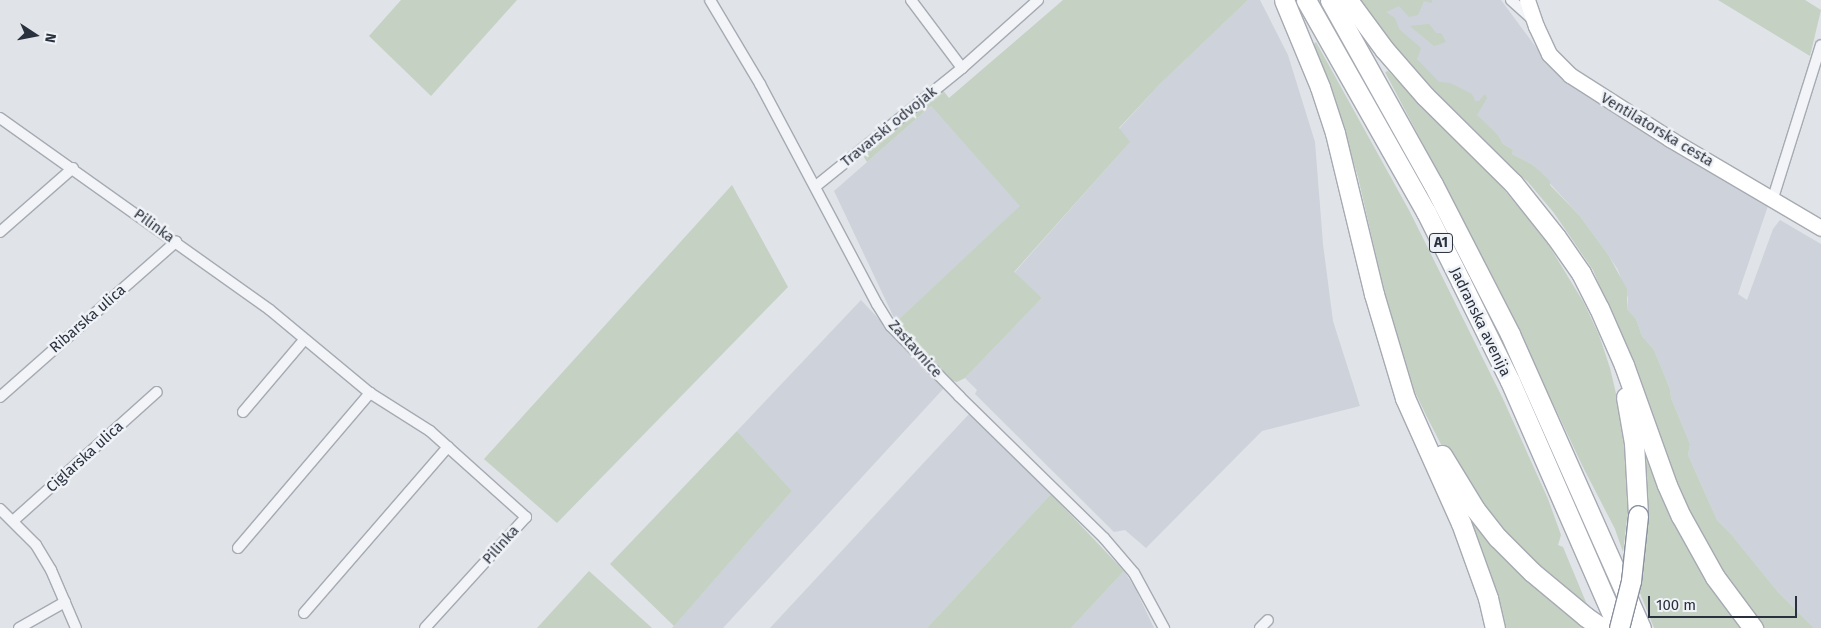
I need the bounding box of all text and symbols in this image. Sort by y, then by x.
north arrow [10,10,60,60]
text: N [41,32,59,44]
street label: Travarski odvojak [837,83,941,171]
street label: Ventilatorska cesta [1597,89,1717,171]
street label: Pilinka [130,205,178,247]
road number: A1 [1428,232,1454,254]
street label: Jadranska avenija [1446,264,1514,380]
street label: Ribarska ulica [46,281,130,357]
street label: Zastavnice [884,316,946,382]
street label: Ciglarska ulica [43,418,127,496]
street label: Pilinka [479,522,523,568]
scale bar [1651,586,1800,618]
text: 100 m [1656,596,1696,614]

